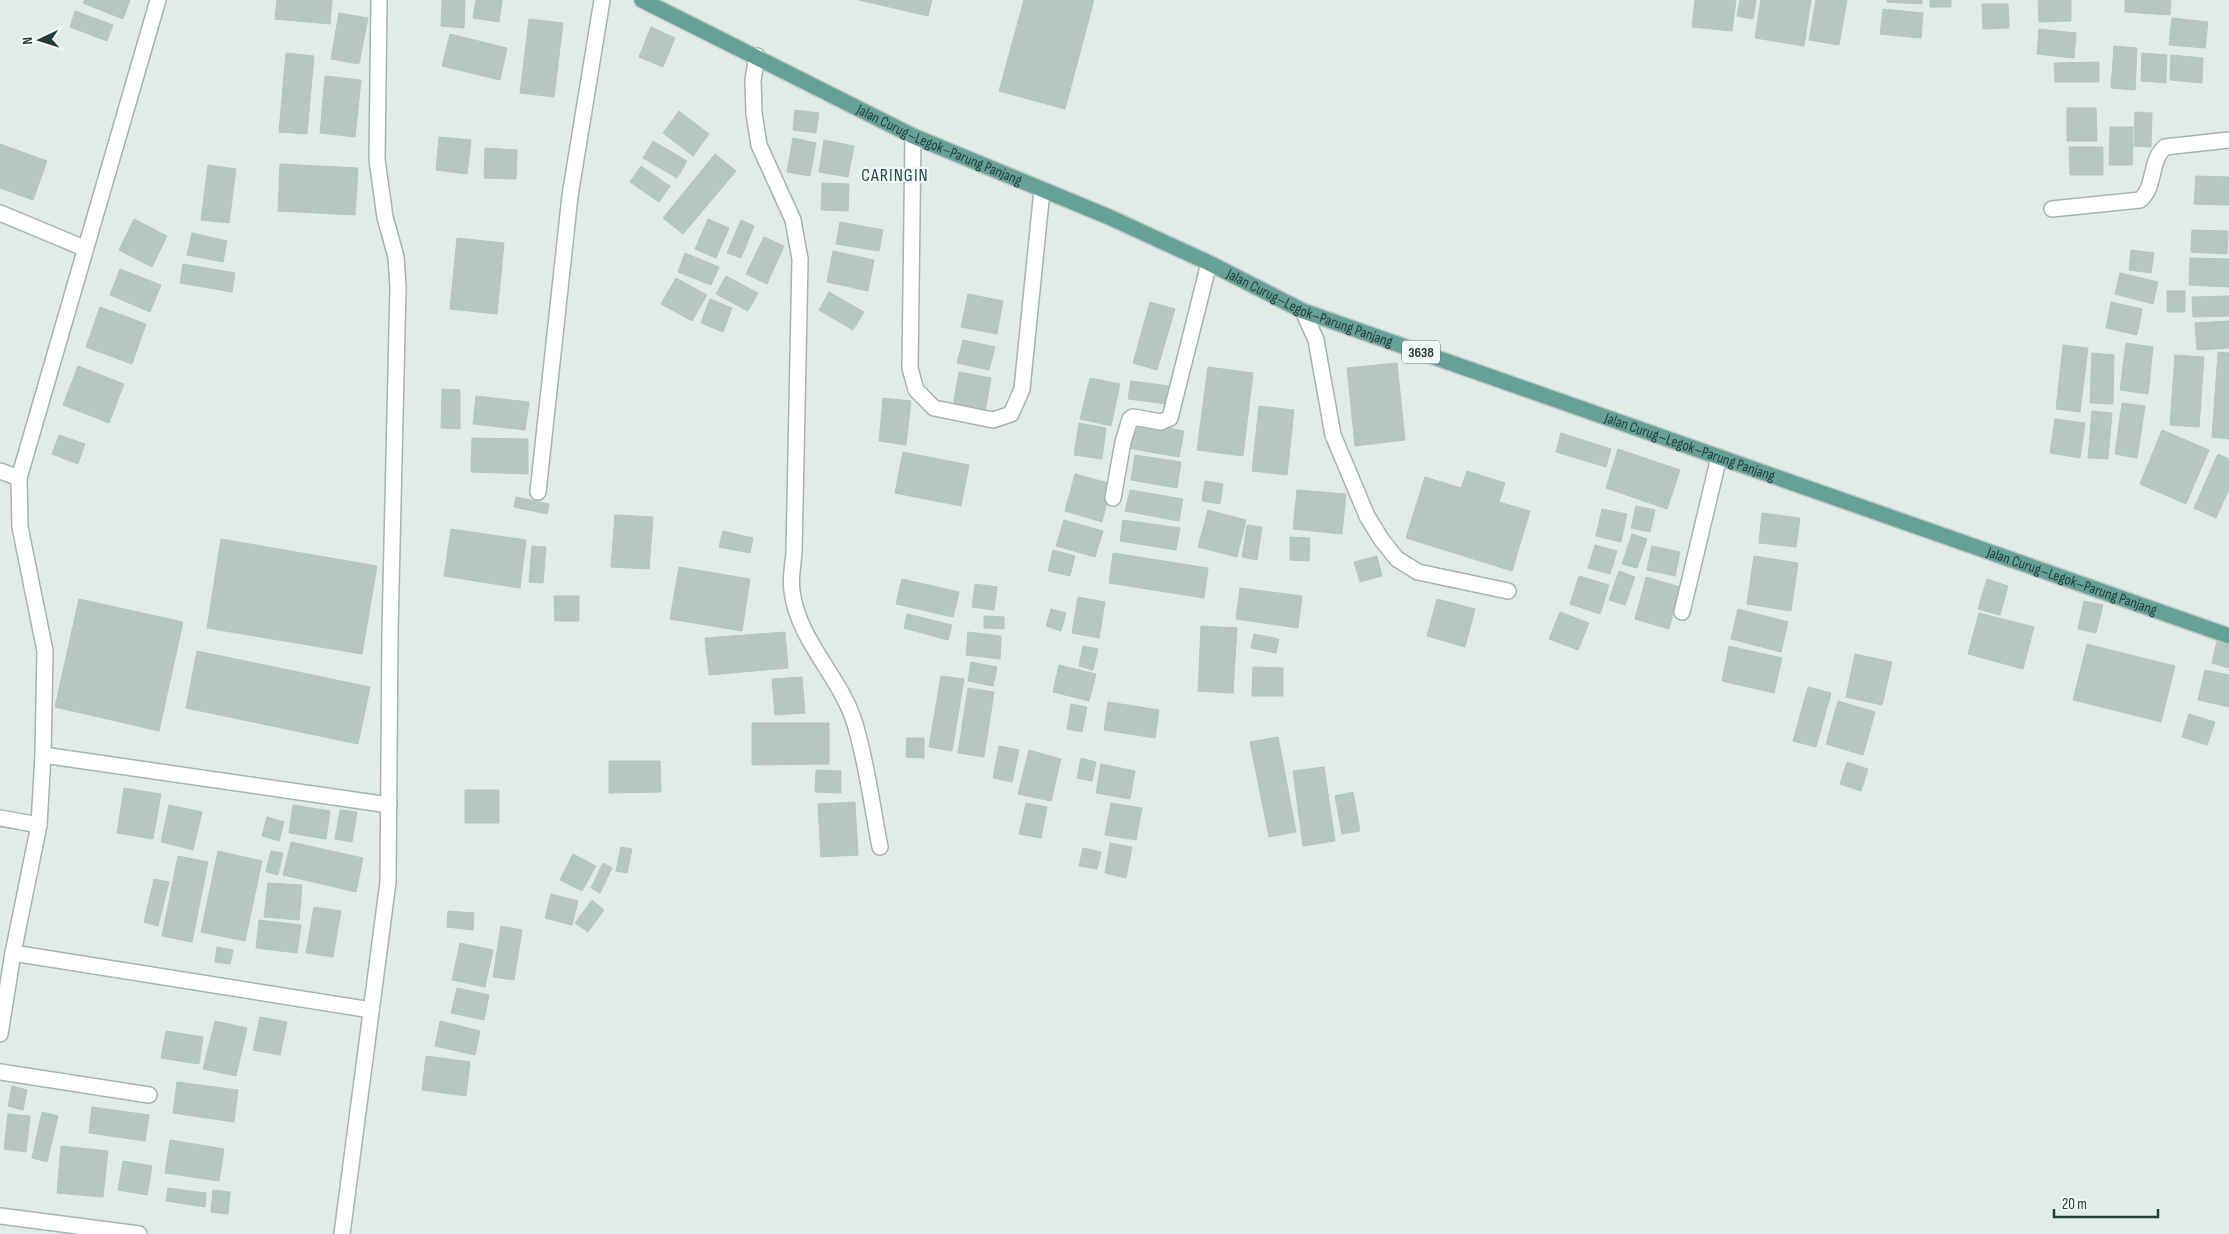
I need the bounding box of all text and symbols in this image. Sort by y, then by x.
north arrow [15,15,65,65]
text: N [19,37,36,45]
street label: Jalan Curug–Legok–Parung Panjang [853,99,1025,190]
district label: CARINGIN [861,165,929,186]
street label: Jalan Curug–Legok–Parung Panjang [1223,264,1396,351]
road number: 3638 [1402,341,1440,364]
street label: Jalan Curug–Legok–Parung Panjang [1601,408,1778,485]
street label: Jalan Curug–Legok–Parung Panjang [1983,542,2160,620]
scale bar [2054,1186,2158,1218]
text: 20 m [2062,1195,2087,1214]

